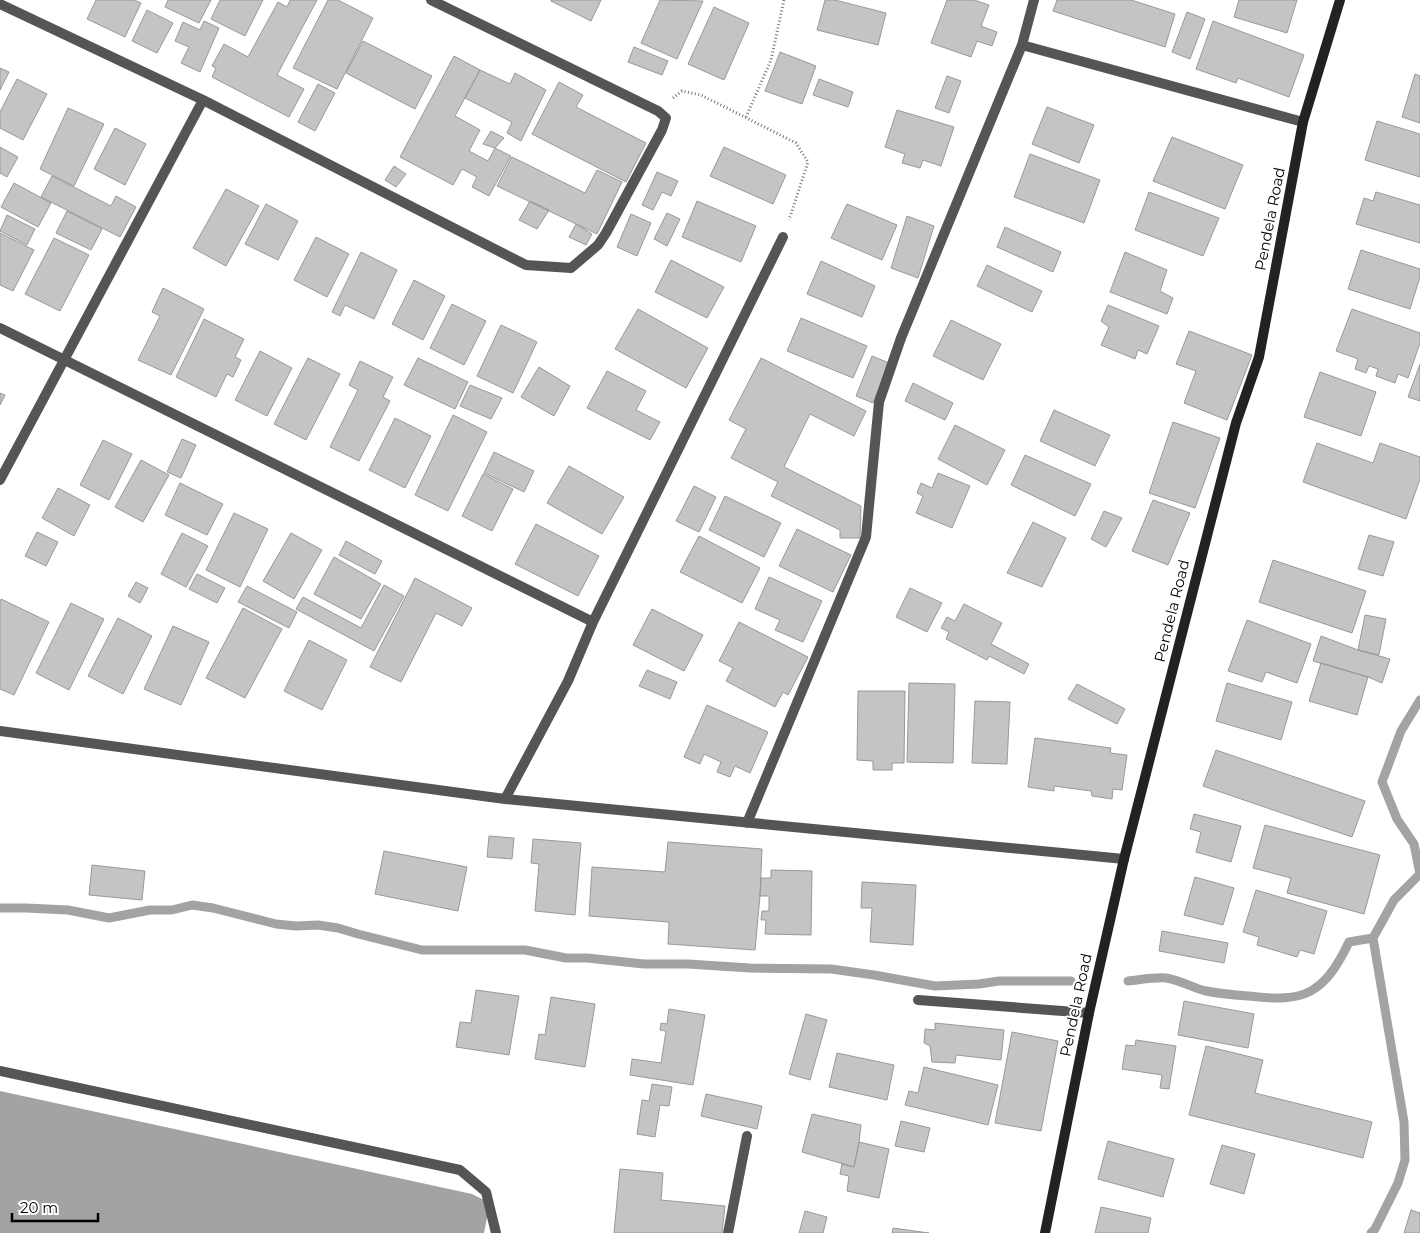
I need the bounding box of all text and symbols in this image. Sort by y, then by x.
street label: Pendela Road [1250,166,1289,272]
street label: Pendela Road [1150,558,1193,664]
street label: Pendela Road [1055,952,1096,1058]
scale bar [12,1190,99,1222]
text: 20 m [20,1198,58,1217]

